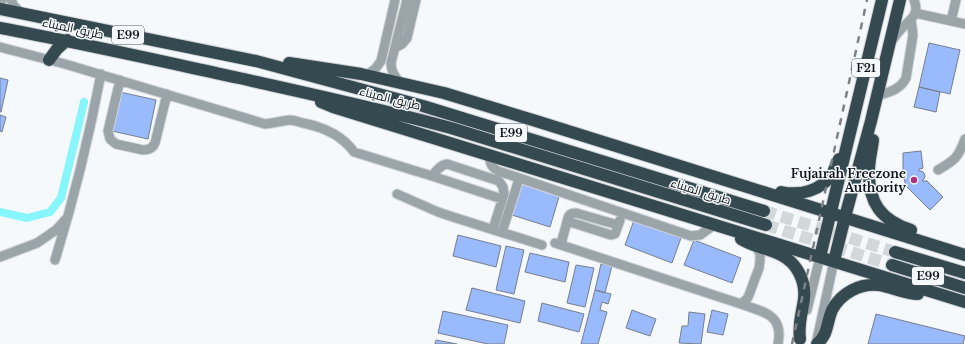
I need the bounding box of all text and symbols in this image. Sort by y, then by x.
street label: طريق الميناء [41,14,105,42]
road number: E99 [112,26,144,44]
road number: F21 [852,59,880,77]
street label: طريق الميناء [358,83,422,113]
road number: E99 [495,124,527,142]
place label: Fujairah Freezone Authority [791,166,906,195]
street label: طريق الميناء [669,175,733,207]
marker: Fujairah Freezone Authority [909,175,919,185]
road number: E99 [912,267,944,285]

